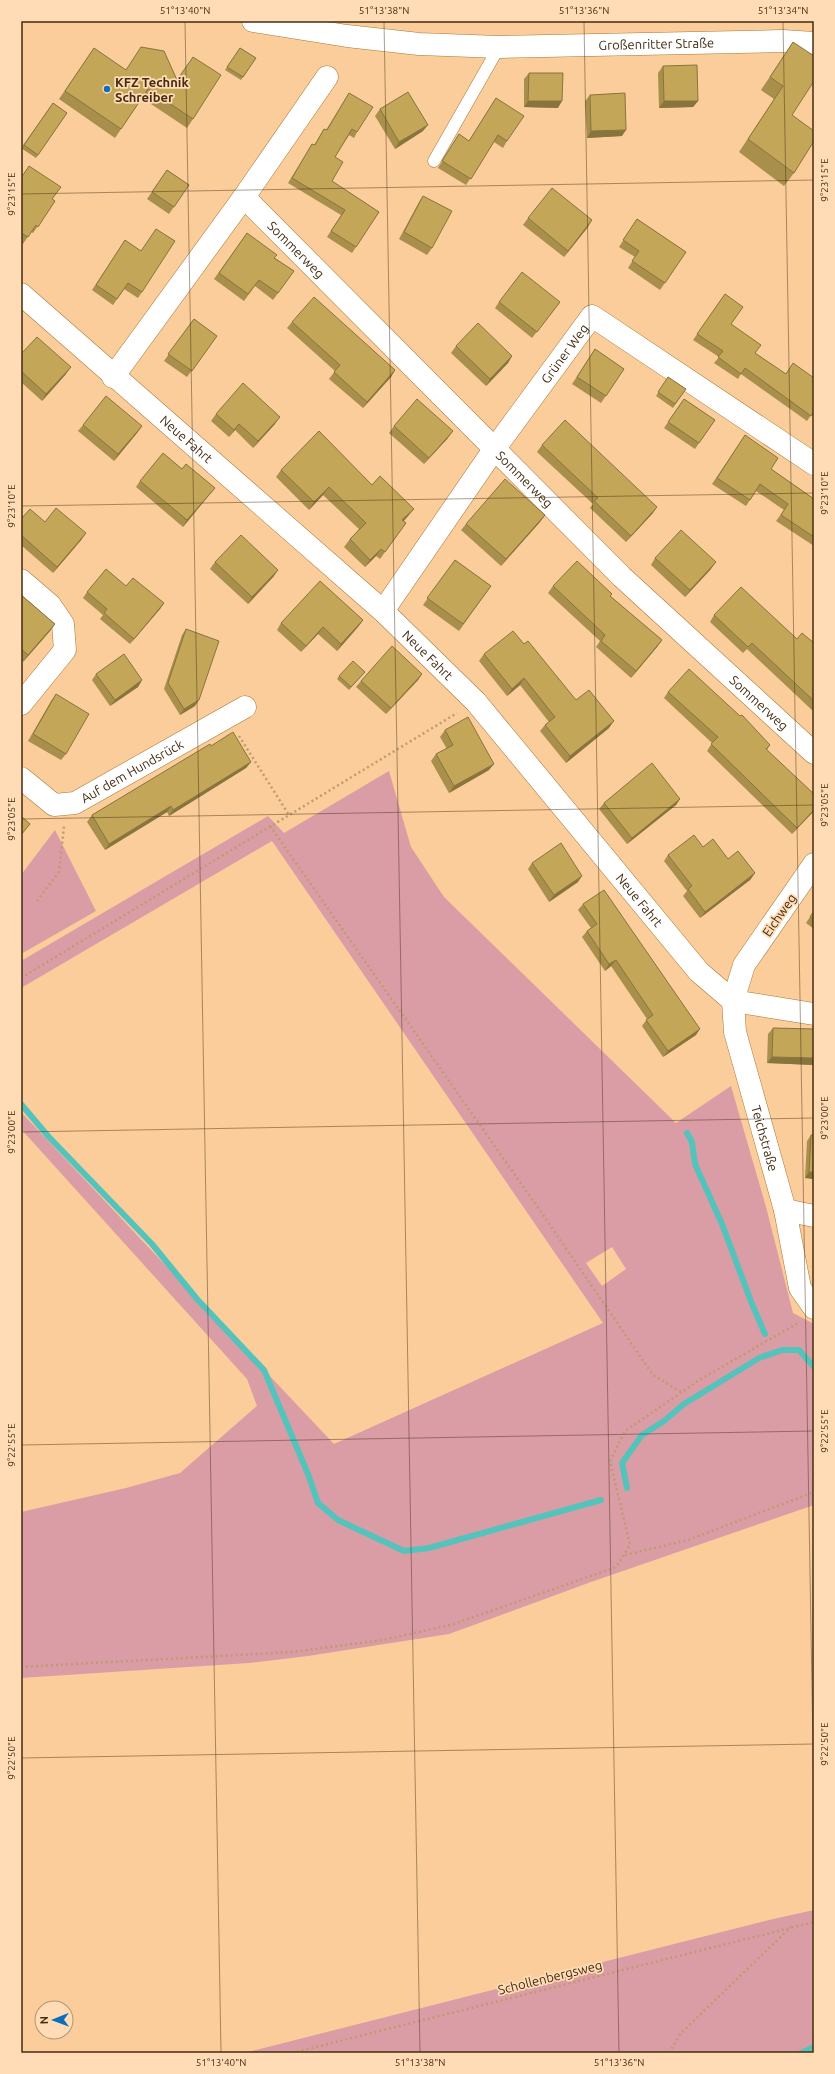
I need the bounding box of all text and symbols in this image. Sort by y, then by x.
text: 51°13'40"N [160,5,210,16]
text: 51°13'38"N [359,5,409,16]
text: 51°13'36"N [559,5,609,16]
text: 51°13'34"N [758,5,808,16]
street label: Großenritter Straße [598,35,714,52]
place label: KFZ Technik Schreiber [115,75,189,104]
marker: KFZ Technik Schreiber [102,84,112,94]
text: 9°23'15"E [819,158,830,202]
text: 9°23'15"E [6,172,17,216]
street label: Sommerweg [265,218,327,281]
street label: Grüner Weg [538,321,591,386]
street label: Neue Fahrt [158,412,215,465]
street label: Sommerweg [494,448,556,510]
text: 9°23'10"E [819,471,830,515]
text: 9°23'10"E [6,484,17,528]
street label: Neue Fahrt [400,627,456,683]
street label: Sommerweg [727,673,791,733]
street label: Auf dem Hundsrück [78,736,186,805]
text: 9°23'05"E [819,783,830,827]
text: 9°23'05"E [6,797,17,841]
street label: Neue Fahrt [613,871,665,929]
street label: Eichweg [759,891,799,939]
text: 9°23'00"E [819,1096,830,1140]
street label: Teichstraße [749,1104,781,1173]
text: 9°23'00"E [6,1110,17,1154]
text: 9°22'55"E [819,1409,830,1453]
text: 9°22'55"E [6,1423,17,1467]
text: 9°22'50"E [819,1722,830,1766]
text: 9°22'50"E [6,1736,17,1780]
street label: Schollenbergsweg [496,1957,604,1997]
north arrow [34,2000,74,2040]
text: N [38,2016,50,2024]
text: 51°13'40"N [196,2057,246,2068]
text: 51°13'38"N [395,2057,445,2068]
text: 51°13'36"N [594,2057,644,2068]

